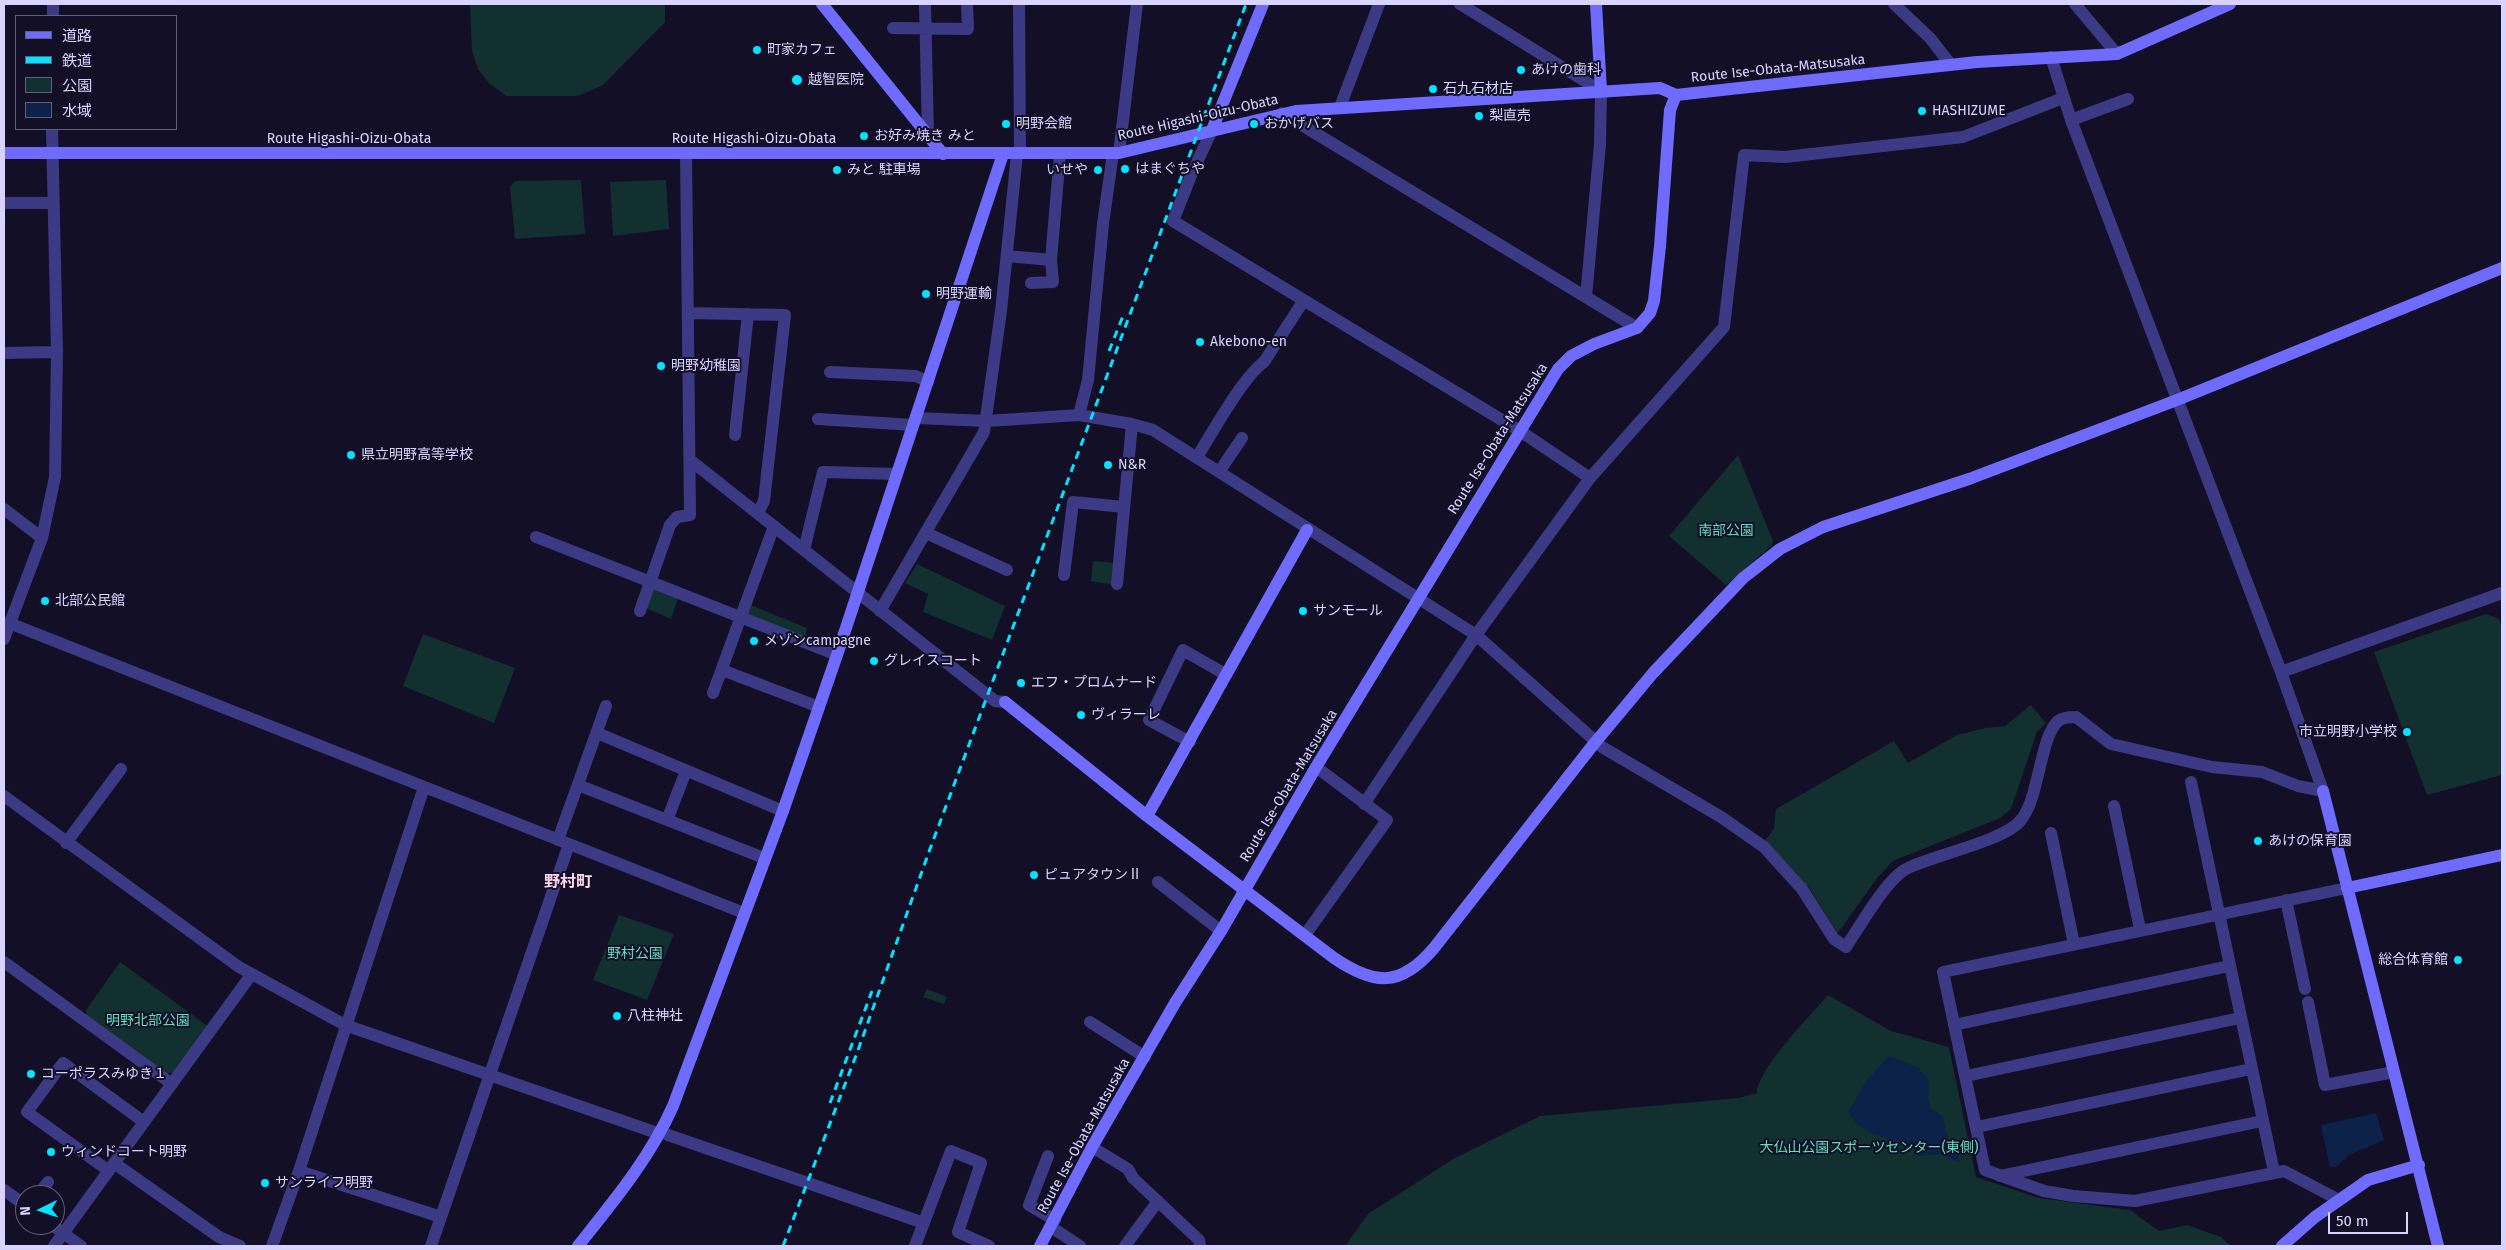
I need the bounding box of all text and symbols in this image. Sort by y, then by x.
legend [15,15,178,130]
text: 道路 [62,27,92,45]
place label: 町家カフェ [767,42,837,58]
marker: 町家カフェ [751,44,763,56]
street label: Route Ise-Obata-Matsusaka [1690,51,1866,87]
text: 鉄道 [62,52,92,70]
place label: あけの歯科 [1531,62,1601,78]
marker: あけの歯科 [1515,64,1527,76]
place label: 越智医院 [808,72,864,88]
marker: 越智医院 [790,73,804,87]
text: 公園 [62,77,92,95]
place label: 石九石材店 [1443,81,1513,97]
marker: 石九石材店 [1427,83,1439,95]
street label: Route Higashi-Oizu-Obata [1116,91,1280,145]
text: 水域 [62,102,92,120]
place label: HASHIZUME [1932,103,2006,119]
marker: HASHIZUME [1916,105,1928,117]
place label: 梨直売 [1489,108,1531,124]
marker: 梨直売 [1473,110,1485,122]
place label: 明野会館 [1016,116,1072,132]
place label: おかげバス [1264,116,1334,132]
marker: 明野会館 [1000,118,1012,130]
marker: おかげバス [1248,118,1260,130]
place label: お好み焼き みと [874,128,976,144]
marker: お好み焼き みと [858,130,870,142]
street label: Route Higashi-Oizu-Obata [267,131,431,147]
street label: Route Higashi-Oizu-Obata [672,131,836,147]
place label: はまぐちや [1135,161,1205,177]
place label: みと 駐車場 [847,162,921,178]
place label: いせや [1046,162,1088,178]
marker: はまぐちや [1119,163,1131,175]
marker: みと 駐車場 [831,164,843,176]
marker: いせや [1092,164,1104,176]
place label: 明野運輸 [936,286,992,302]
marker: 明野運輸 [920,288,932,300]
place label: Akebono-en [1210,334,1287,350]
marker: Akebono-en [1194,336,1206,348]
place label: 明野幼稚園 [671,358,741,374]
marker: 明野幼稚園 [655,360,667,372]
street label: Route Ise-Obata-Matsusaka [1444,360,1552,518]
place label: 県立明野高等学校 [361,447,473,463]
marker: 県立明野高等学校 [345,449,357,461]
place label: N&R [1118,457,1146,473]
marker: N&R [1102,459,1114,471]
park label: 南部公園 [1698,523,1754,539]
place label: 北部公民館 [55,593,125,609]
marker: 北部公民館 [39,595,51,607]
place label: サンモール [1313,603,1383,619]
marker: サンモール [1297,605,1309,617]
place label: メゾンcampagne [764,633,871,649]
marker: メゾンcampagne [748,635,760,647]
place label: グレイスコート [884,653,982,669]
marker: グレイスコート [868,655,880,667]
place label: エフ・プロムナード [1031,675,1157,691]
marker: エフ・プロムナード [1015,677,1027,689]
place label: ヴィラーレ [1091,707,1161,723]
street label: Route Ise-Obata-Matsusaka [1237,707,1341,865]
marker: ヴィラーレ [1075,709,1087,721]
place label: 市立明野小学校 [2299,724,2397,740]
marker: 市立明野小学校 [2401,726,2413,738]
place label: あけの保育園 [2268,833,2352,849]
marker: あけの保育園 [2252,835,2264,847]
place label: ピュアタウンⅡ [1044,867,1142,883]
marker: ピュアタウンⅡ [1028,869,1040,881]
district label: 野村町 [544,873,592,893]
park label: 野村公園 [607,946,663,962]
place label: 総合体育館 [2378,952,2448,968]
marker: 総合体育館 [2452,954,2464,966]
place label: 八柱神社 [627,1008,683,1024]
marker: 八柱神社 [611,1010,623,1022]
park label: 明野北部公園 [106,1013,190,1029]
street label: Route Ise-Obata-Matsusaka [1034,1055,1134,1217]
place label: コーポラスみゆき１ [41,1066,167,1082]
marker: コーポラスみゆき１ [25,1068,37,1080]
park label: 大仏山公園スポーツセンター(東側) [1759,1140,1979,1156]
place label: ウィンドコート明野 [61,1144,187,1160]
marker: ウィンドコート明野 [45,1146,57,1158]
place label: サンライフ明野 [275,1175,373,1191]
marker: サンライフ明野 [259,1177,271,1189]
north arrow [15,1185,65,1235]
scale bar [2331,1202,2411,1234]
text: N [17,1206,34,1216]
text: 50 m [2336,1212,2369,1230]

